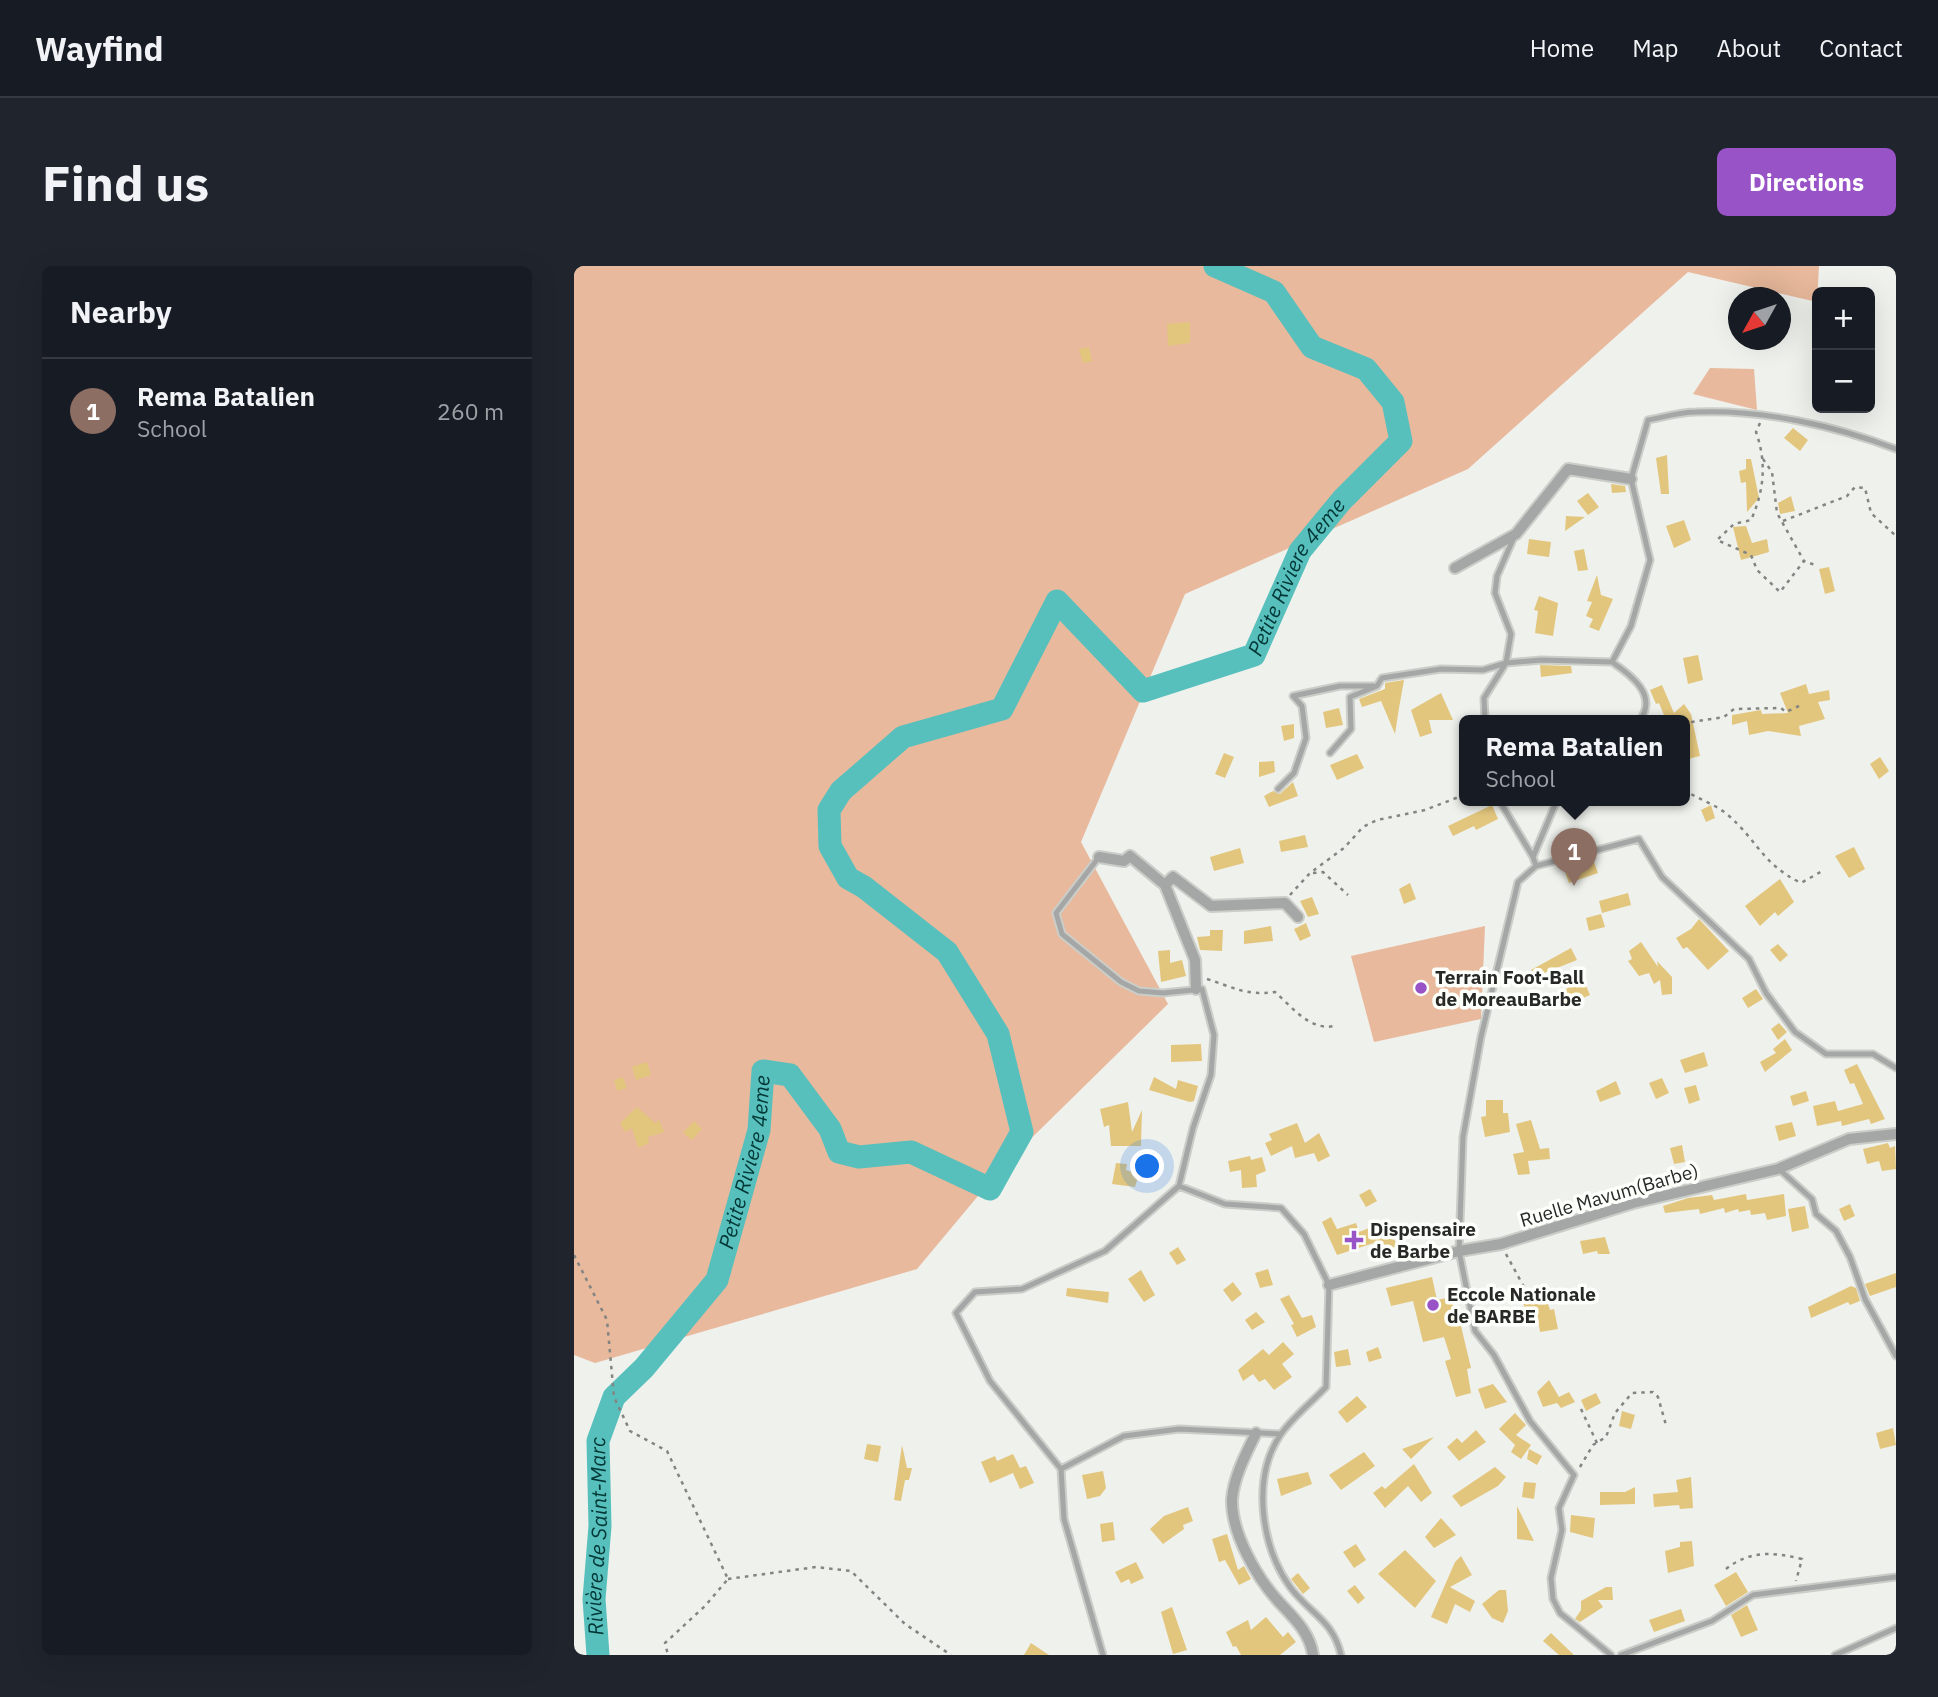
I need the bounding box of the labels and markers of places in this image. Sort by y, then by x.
pin: 1 [1551,828,1597,886]
place label: Terrain Foot-Ball de MoreauBarbe [1435,965,1584,1011]
marker: Terrain Foot-Ball de MoreauBarbe [1413,980,1429,996]
place label: Dispensaire de Barbe [1370,1217,1476,1263]
marker: Dispensaire de Barbe [1344,1230,1364,1250]
place label: Eccole Nationale de BARBE [1447,1282,1596,1328]
marker: Eccole Nationale de BARBE [1425,1297,1441,1313]

